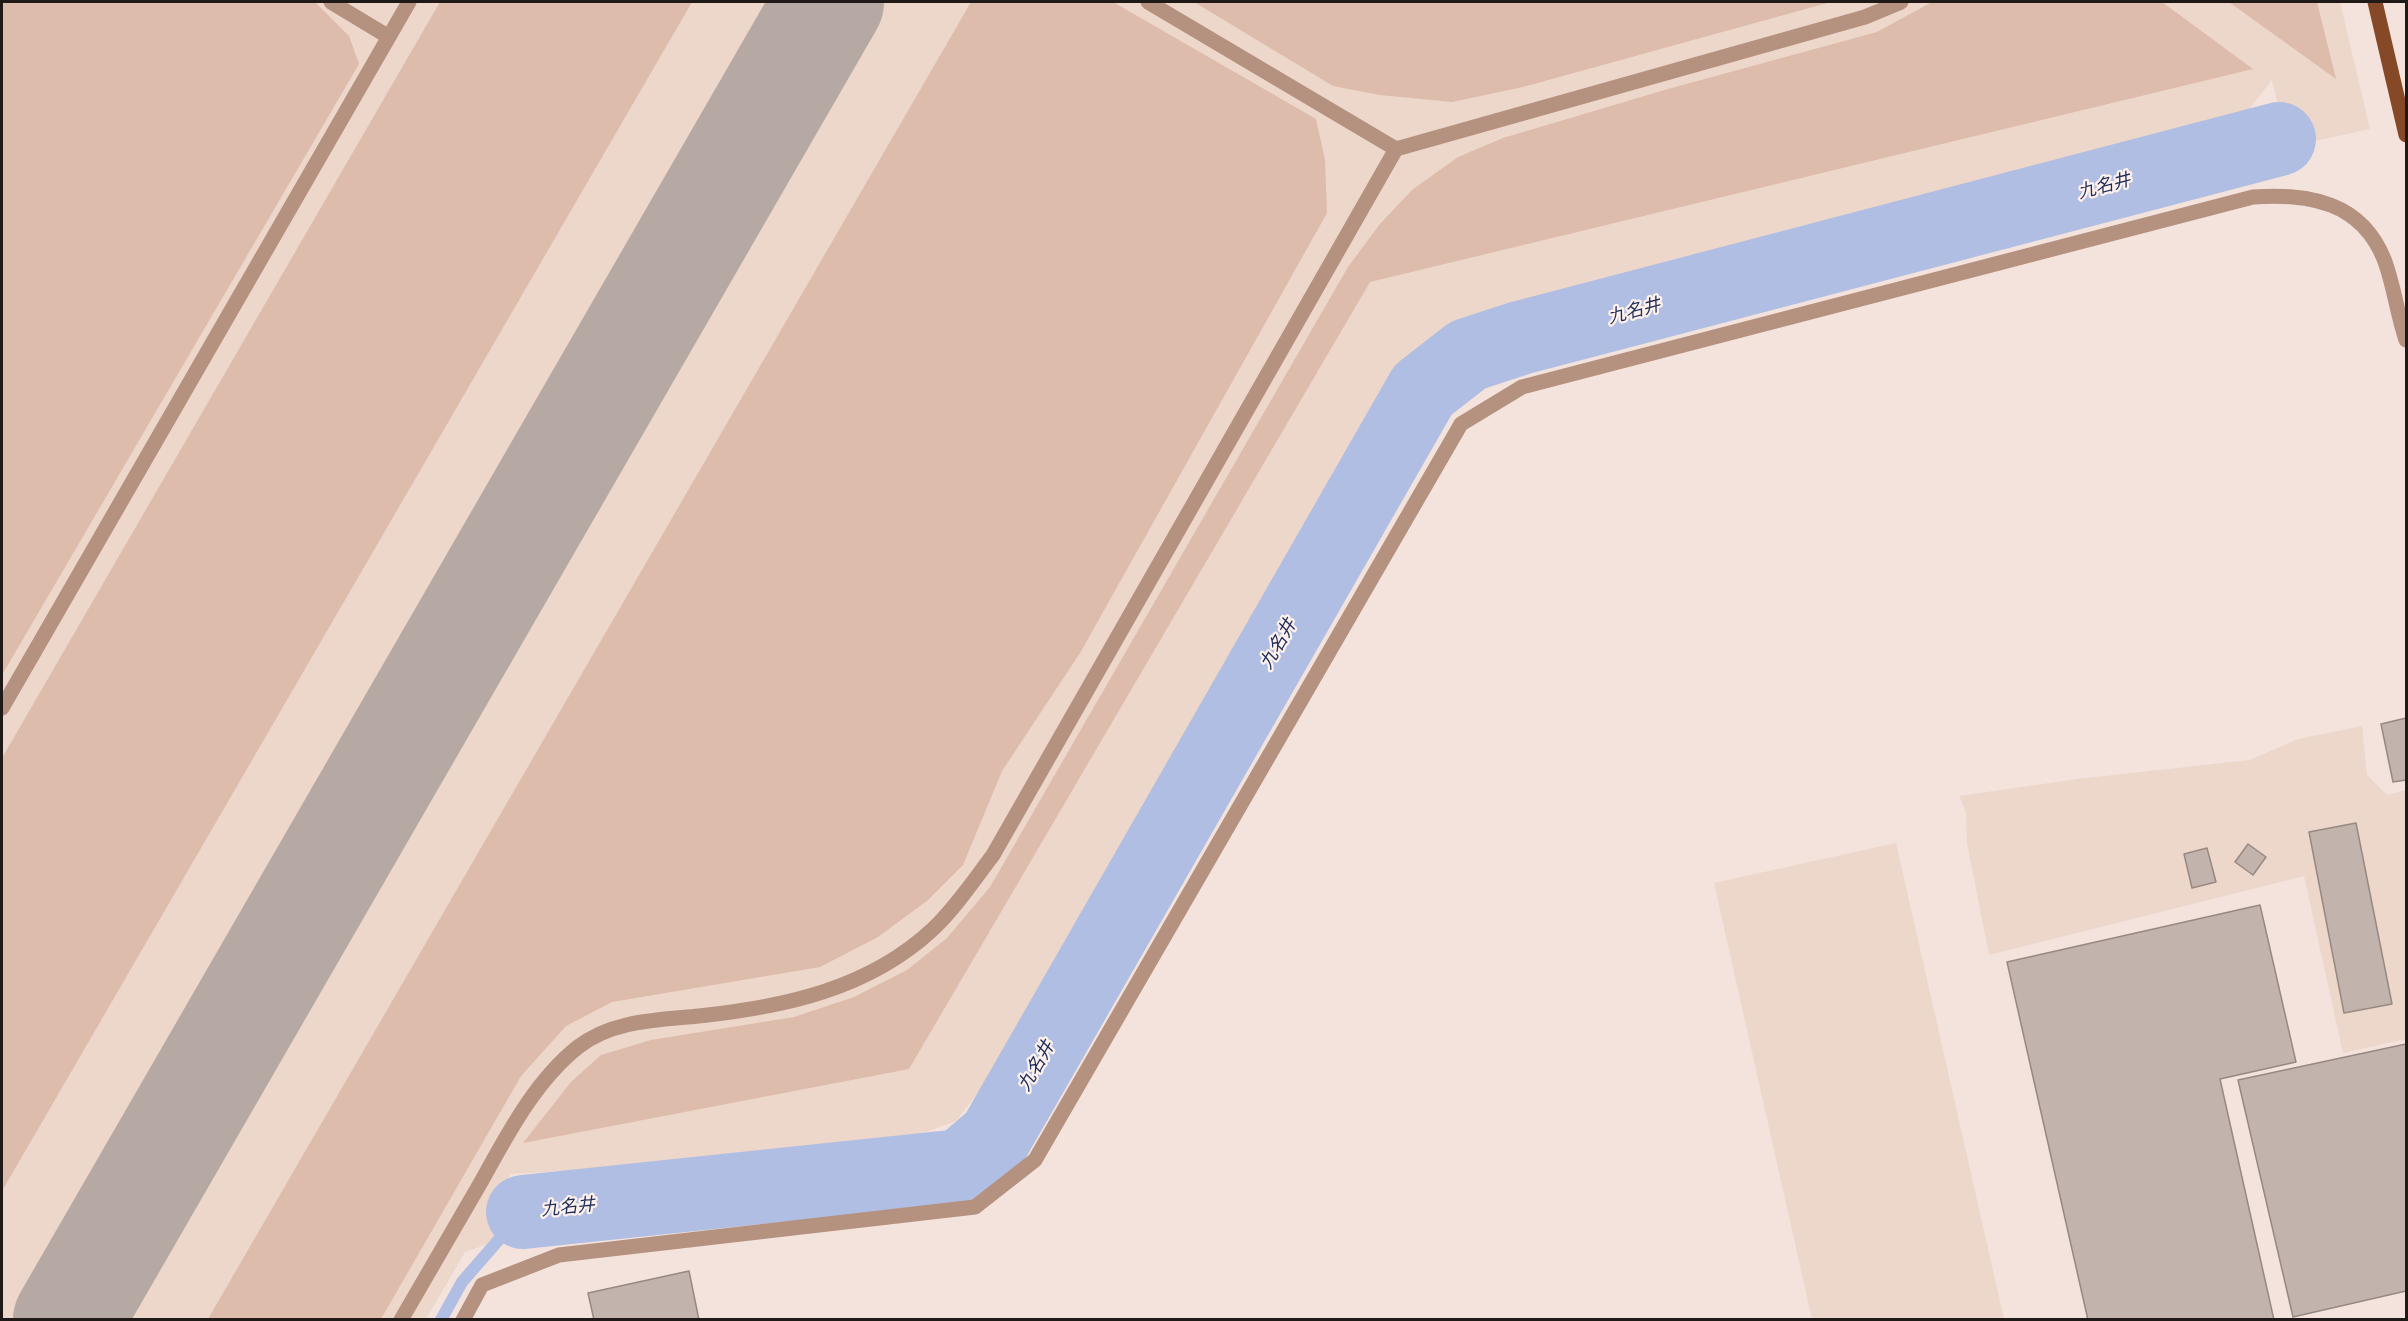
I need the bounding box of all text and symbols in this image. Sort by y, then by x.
water label: 九名井 [2075,169,2133,203]
water label: 九名井 [1605,294,1663,328]
water label: 九名井 [1255,615,1301,673]
water label: 九名井 [1013,1037,1059,1095]
water label: 九名井 [540,1193,596,1221]

